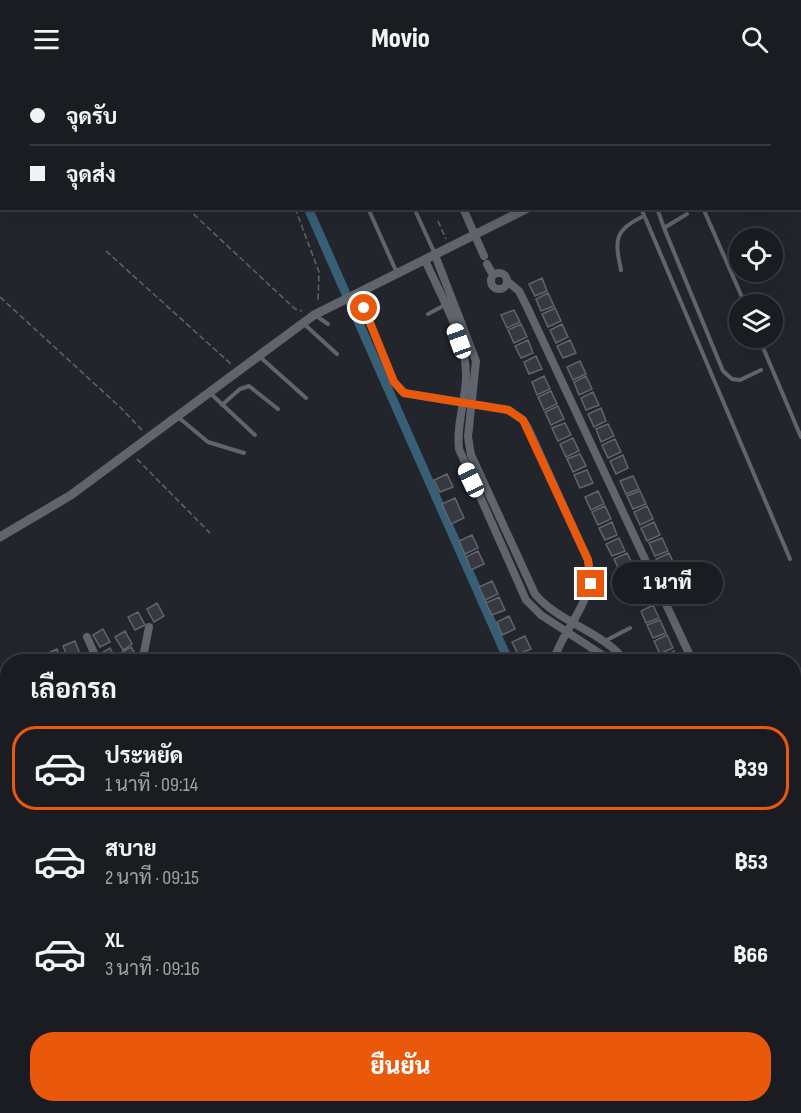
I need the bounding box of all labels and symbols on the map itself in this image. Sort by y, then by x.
route start [350,294,377,321]
car [444,321,474,361]
car [455,460,487,500]
callout: 1 นาที [612,563,723,605]
route end [577,570,604,597]

